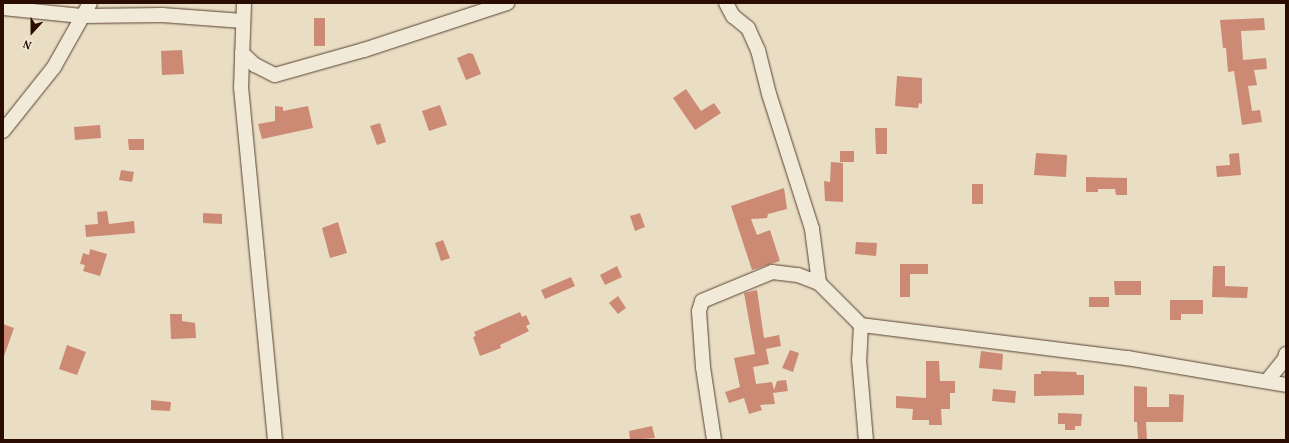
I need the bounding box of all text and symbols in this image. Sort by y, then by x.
north arrow [12,12,52,52]
text: N [21,35,34,52]

